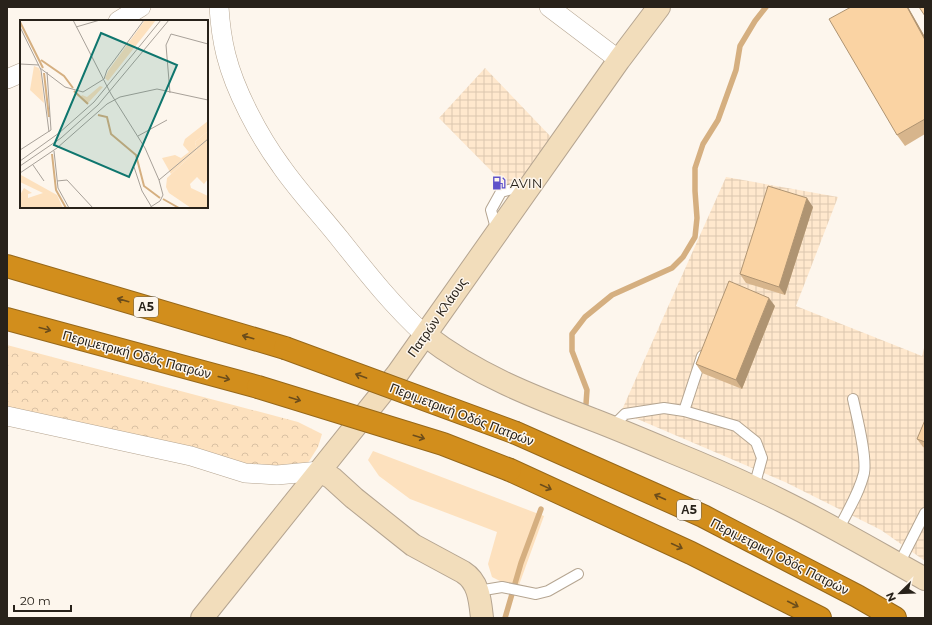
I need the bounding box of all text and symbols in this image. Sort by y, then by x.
inset map [20,20,208,208]
fuel station icon: AVIN [491,175,507,191]
place label: AVIN [510,175,542,191]
street label: Πατρών Κλάους [404,274,470,360]
one-way arrow [117,296,130,303]
road number: Α5 [134,297,158,317]
one-way arrow [38,326,51,334]
street label: Περιμετρική Οδός Πατρών [61,326,213,382]
one-way arrow [241,333,254,340]
one-way arrow [355,372,367,380]
one-way arrow [217,375,230,382]
street label: Περιμετρική Οδός Πατρών [388,379,536,449]
one-way arrow [288,396,301,403]
one-way arrow [412,434,425,441]
one-way arrow [539,483,551,491]
one-way arrow [655,493,667,500]
road number: Α5 [677,500,701,520]
street label: Περιμετρική Οδός Πατρών [708,514,852,598]
one-way arrow [670,543,682,550]
north arrow [880,573,920,613]
scale bar [14,587,71,613]
text: N [883,590,899,604]
text: 20 m [20,593,51,608]
one-way arrow [787,601,799,609]

